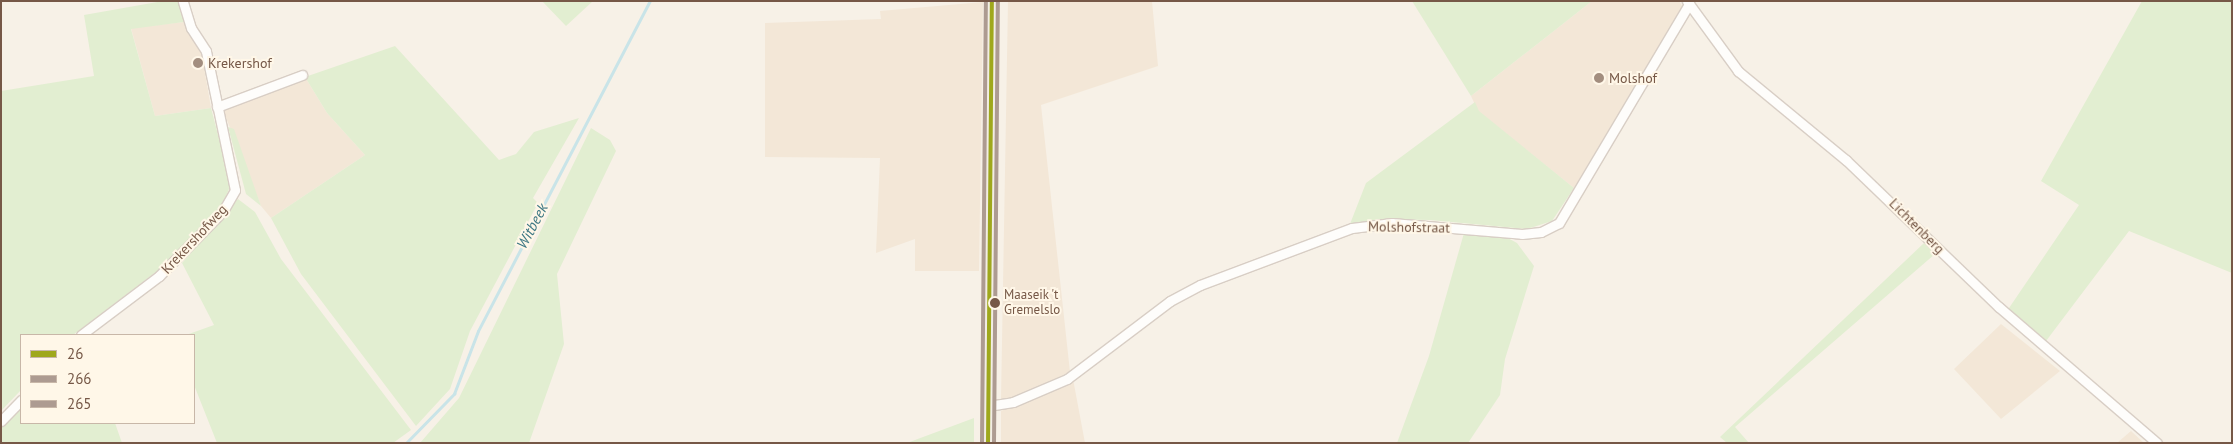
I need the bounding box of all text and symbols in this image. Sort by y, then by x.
place label: Krekershof [208,55,272,71]
marker: Krekershof [192,57,204,69]
place label: Molshof [1609,70,1657,86]
marker: Molshof [1593,72,1605,84]
street label: Lichtenberg [1886,195,1948,257]
water label: Witbeek [513,200,551,252]
street label: Krekershofweg [158,201,230,277]
street label: Molshofstraat [1368,218,1450,236]
place label: Maaseik 't Gremelslo [1004,288,1060,319]
marker: Maaseik 't Gremelslo [990,298,1000,308]
legend [20,334,195,424]
text: 26 [67,344,83,363]
text: 266 [67,369,92,388]
text: 265 [67,394,92,413]

